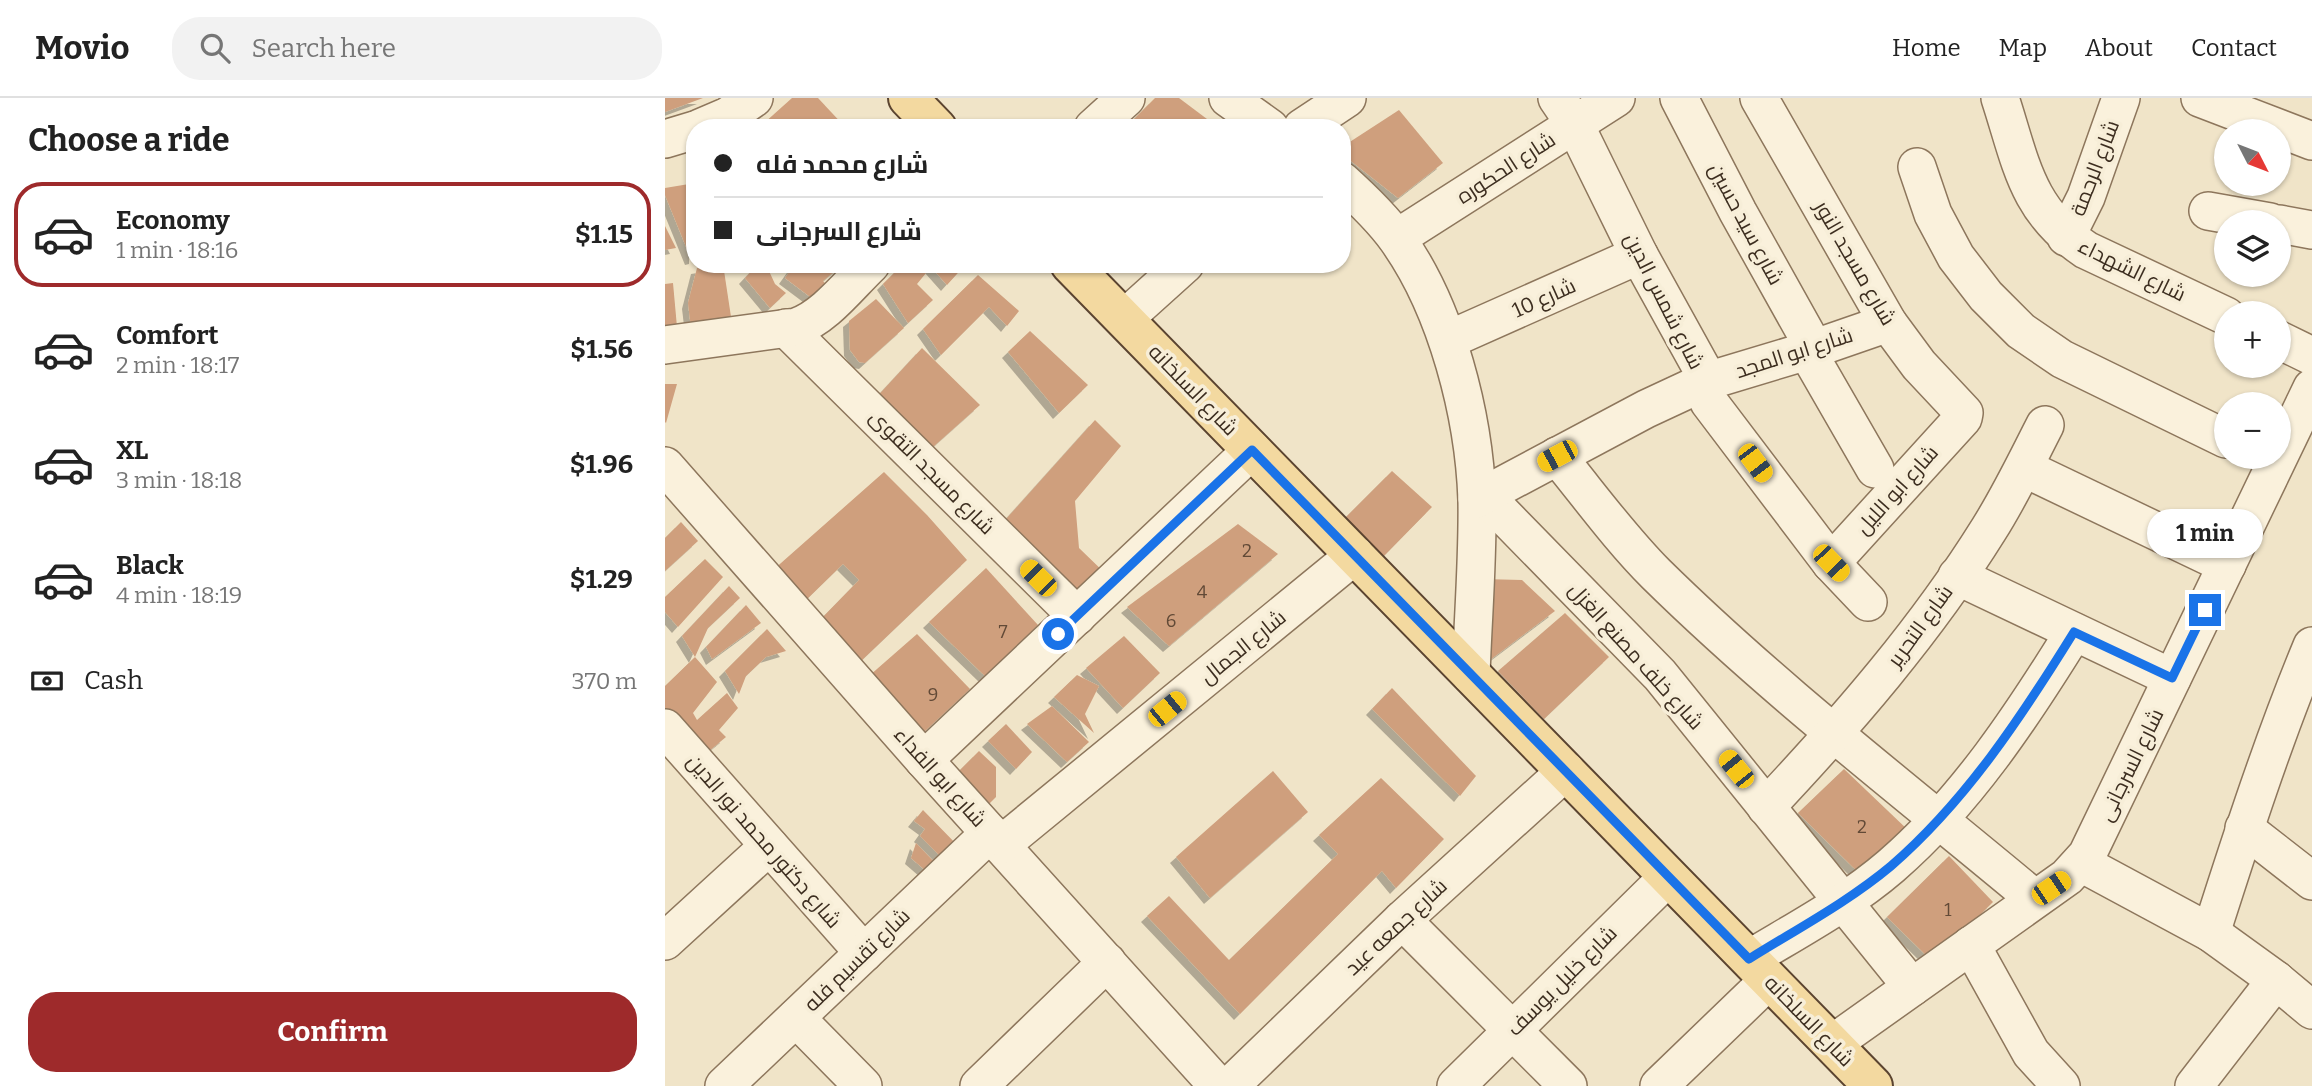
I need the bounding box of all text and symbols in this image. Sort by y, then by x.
search box [172,17,662,80]
text: Movio [35,28,130,68]
icon: search [196,29,234,67]
text: Search here [252,33,396,64]
text: Home [1892,34,1961,62]
text: Map [1999,34,2047,62]
text: About [2085,34,2153,62]
text: Contact [2191,34,2277,62]
street label: شارع الرحمة [2065,116,2126,220]
north arrow [2214,119,2291,196]
map controls [2214,119,2291,469]
text: Choose a ride [28,121,229,159]
street label: شارع الحكوره [1452,126,1561,210]
text: شارع محمد فله [756,149,928,180]
street label: شارع سيد حسين [1702,159,1789,290]
street label: شارع مسجد النور [1807,195,1901,331]
icon: car [32,203,95,266]
text: Economy [116,205,230,236]
button: layers [2214,210,2291,287]
text: شارع السرجانى [756,216,922,247]
text: $1.15 [575,219,633,250]
street label: شارع شمس الدين [1618,228,1710,374]
street label: شارع الشهداء [2073,233,2190,308]
text: 1 min · 18:16 [116,236,238,264]
street label: شارع 10 [1508,273,1580,324]
button: + [2214,301,2291,378]
icon: car [32,318,95,381]
text: Comfort [116,320,219,351]
street label: شارع ابو المجد [1732,322,1856,385]
text: $1.56 [570,334,633,365]
street label: شارع السلخانه [1142,339,1243,442]
text: 2 min · 18:17 [116,351,239,379]
button: − [2214,392,2291,469]
street label: شارع مسجد التقوى [863,404,1000,541]
icon: car [32,433,95,496]
text: XL [116,435,148,466]
car [1534,437,1581,475]
car [1734,440,1777,486]
street label: شارع ابو الليل [1850,440,1945,541]
text: $1.96 [570,449,633,480]
text: 3 min · 18:18 [116,466,242,494]
callout: 1 min [2147,508,2263,558]
text: 1 min [2176,519,2234,547]
house number: 2 [1242,540,1252,562]
car [1809,541,1854,585]
icon: car [32,548,95,611]
text: Black [116,550,184,581]
car [1016,556,1061,600]
text: $1.29 [570,564,633,595]
street label: شارع خلف مصنع الغزل [1562,577,1709,736]
street label: شارع التحرير [1881,580,1959,673]
text: 4 min · 18:19 [116,581,242,609]
house number: 4 [1197,581,1208,603]
route end [2189,594,2221,626]
street label: شارع الجمال [1195,604,1292,690]
house number: 6 [1166,610,1176,632]
route start [1042,618,1074,650]
house number: 7 [998,621,1008,643]
icon: cash [28,662,66,700]
text: Cash [84,665,143,696]
text: 370 m [571,667,637,695]
house number: 9 [928,684,938,706]
car [1145,688,1190,730]
street label: شارع السرجانى [2093,704,2170,826]
street label: شارع ابو الفداء [888,722,992,833]
car [1715,746,1758,792]
street label: شارع دكتور محمد نور الدين [680,749,847,934]
house number: 2 [1857,816,1867,838]
car [2028,868,2075,908]
street label: شارع جمعه عيد [1340,873,1453,982]
house number: 1 [1944,899,1952,921]
street label: شارع تقسيم فله [799,903,916,1018]
street label: شارع خليل يوسف [1501,920,1623,1042]
street label: شارع السلخانه [1758,970,1859,1073]
button: Confirm [28,992,637,1072]

